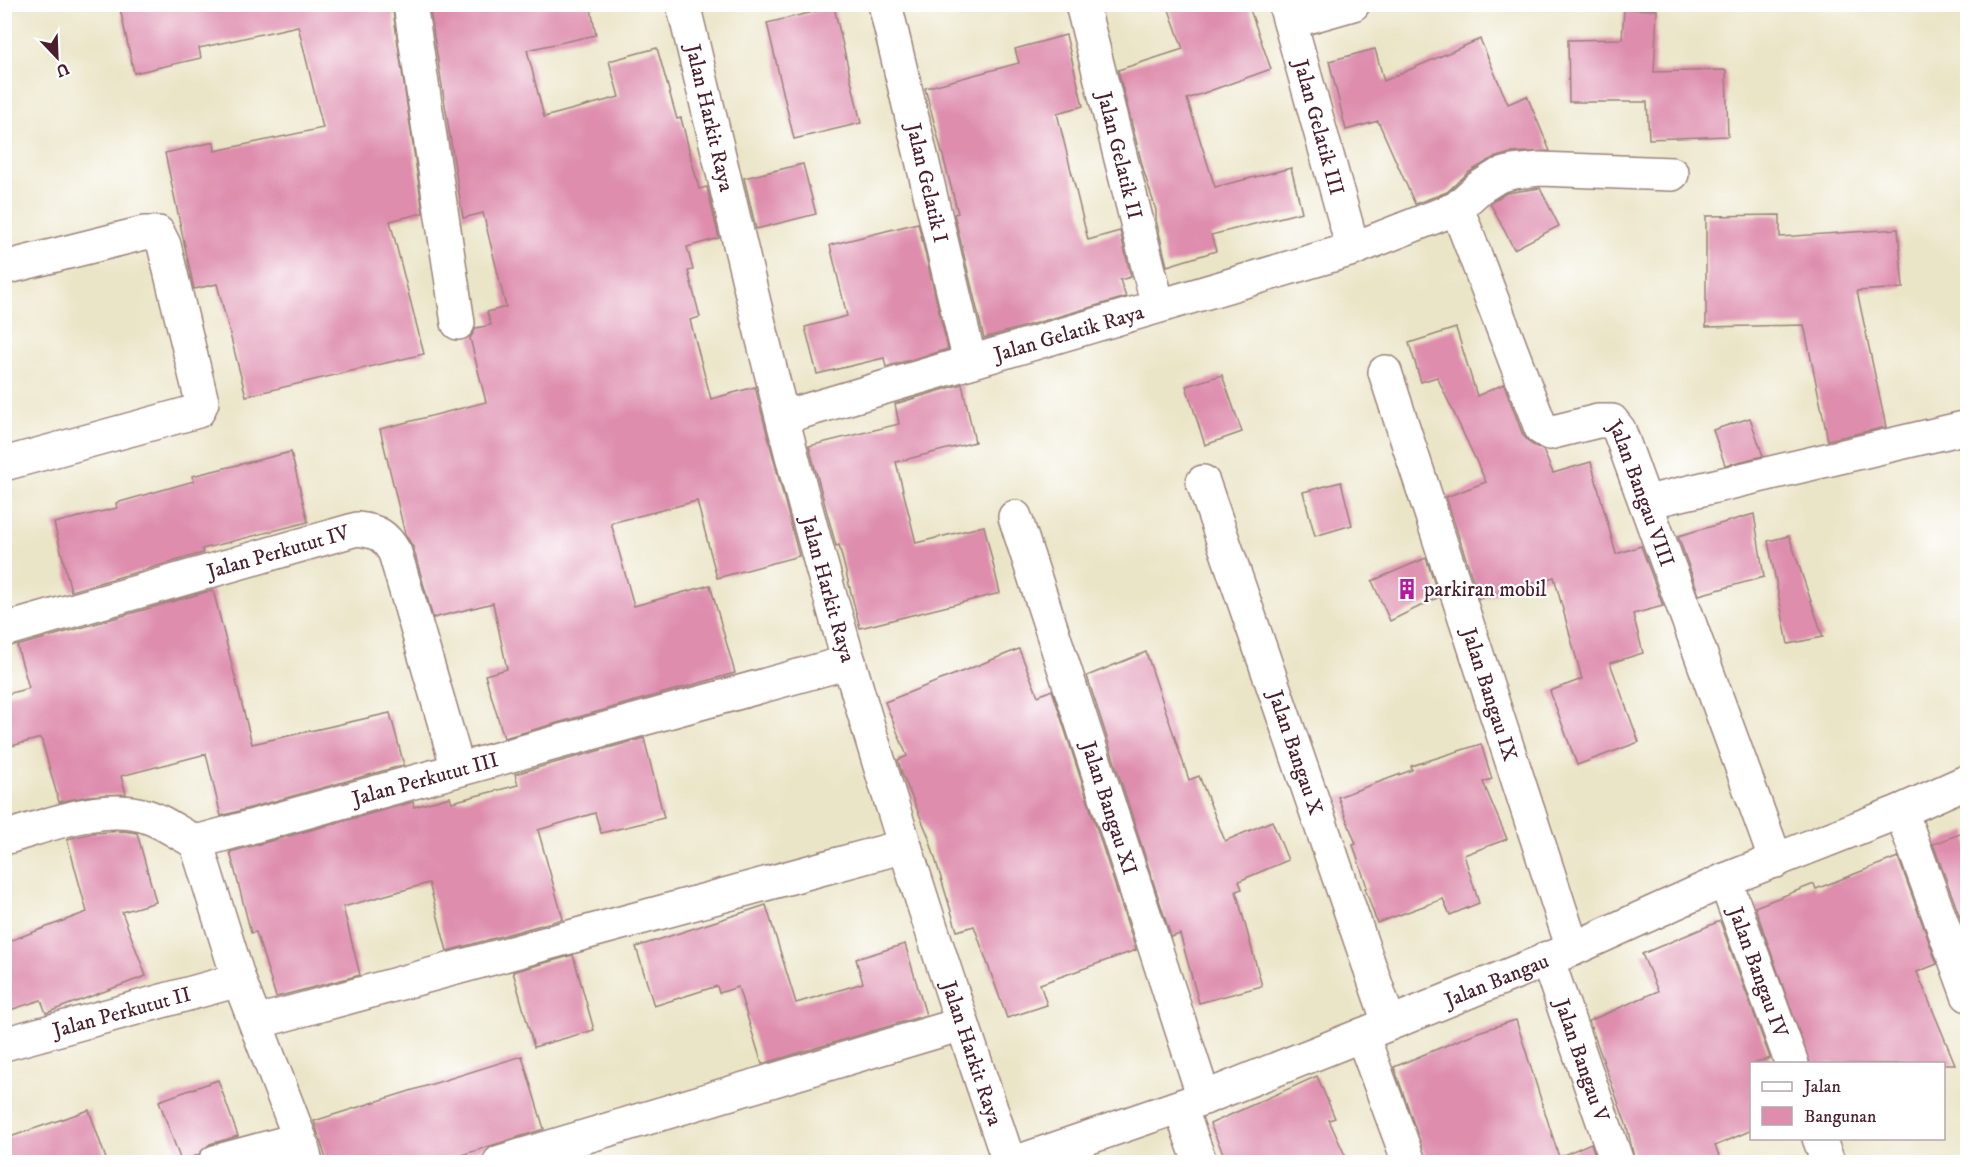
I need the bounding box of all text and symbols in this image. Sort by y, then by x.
north arrow [27,27,87,87]
street label: Jalan Harkit Raya [679,40,739,194]
street label: Jalan Gelatik III [1287,55,1349,198]
text: U [52,58,72,82]
street label: Jalan Gelatik II [1090,87,1148,222]
street label: Jalan Gelatik I [899,119,953,246]
street label: Jalan Gelatik Raya [989,299,1147,369]
street label: Jalan Bangau VIII [1601,413,1680,570]
street label: Jalan Harkit Raya [794,512,860,666]
street label: Jalan Perkutut IV [202,520,353,586]
building icon: parkiran mobil [1395,577,1419,601]
place label: parkiran mobil [1423,577,1547,603]
street label: Jalan Bangau IX [1455,623,1523,765]
street label: Jalan Bangau X [1261,685,1328,818]
street label: Jalan Bangau XI [1074,737,1142,878]
street label: Jalan Perkutut III [348,747,502,813]
street label: Jalan Bangau IV [1721,902,1793,1042]
street label: Jalan Bangau [1439,948,1553,1015]
street label: Jalan Harkit Raya [935,976,1008,1129]
street label: Jalan Perkutut II [48,982,194,1045]
street label: Jalan Bangau V [1547,994,1614,1126]
legend [1750,1062,1945,1140]
text: Jalan [1802,1076,1842,1098]
text: Bangunan [1804,1106,1877,1128]

